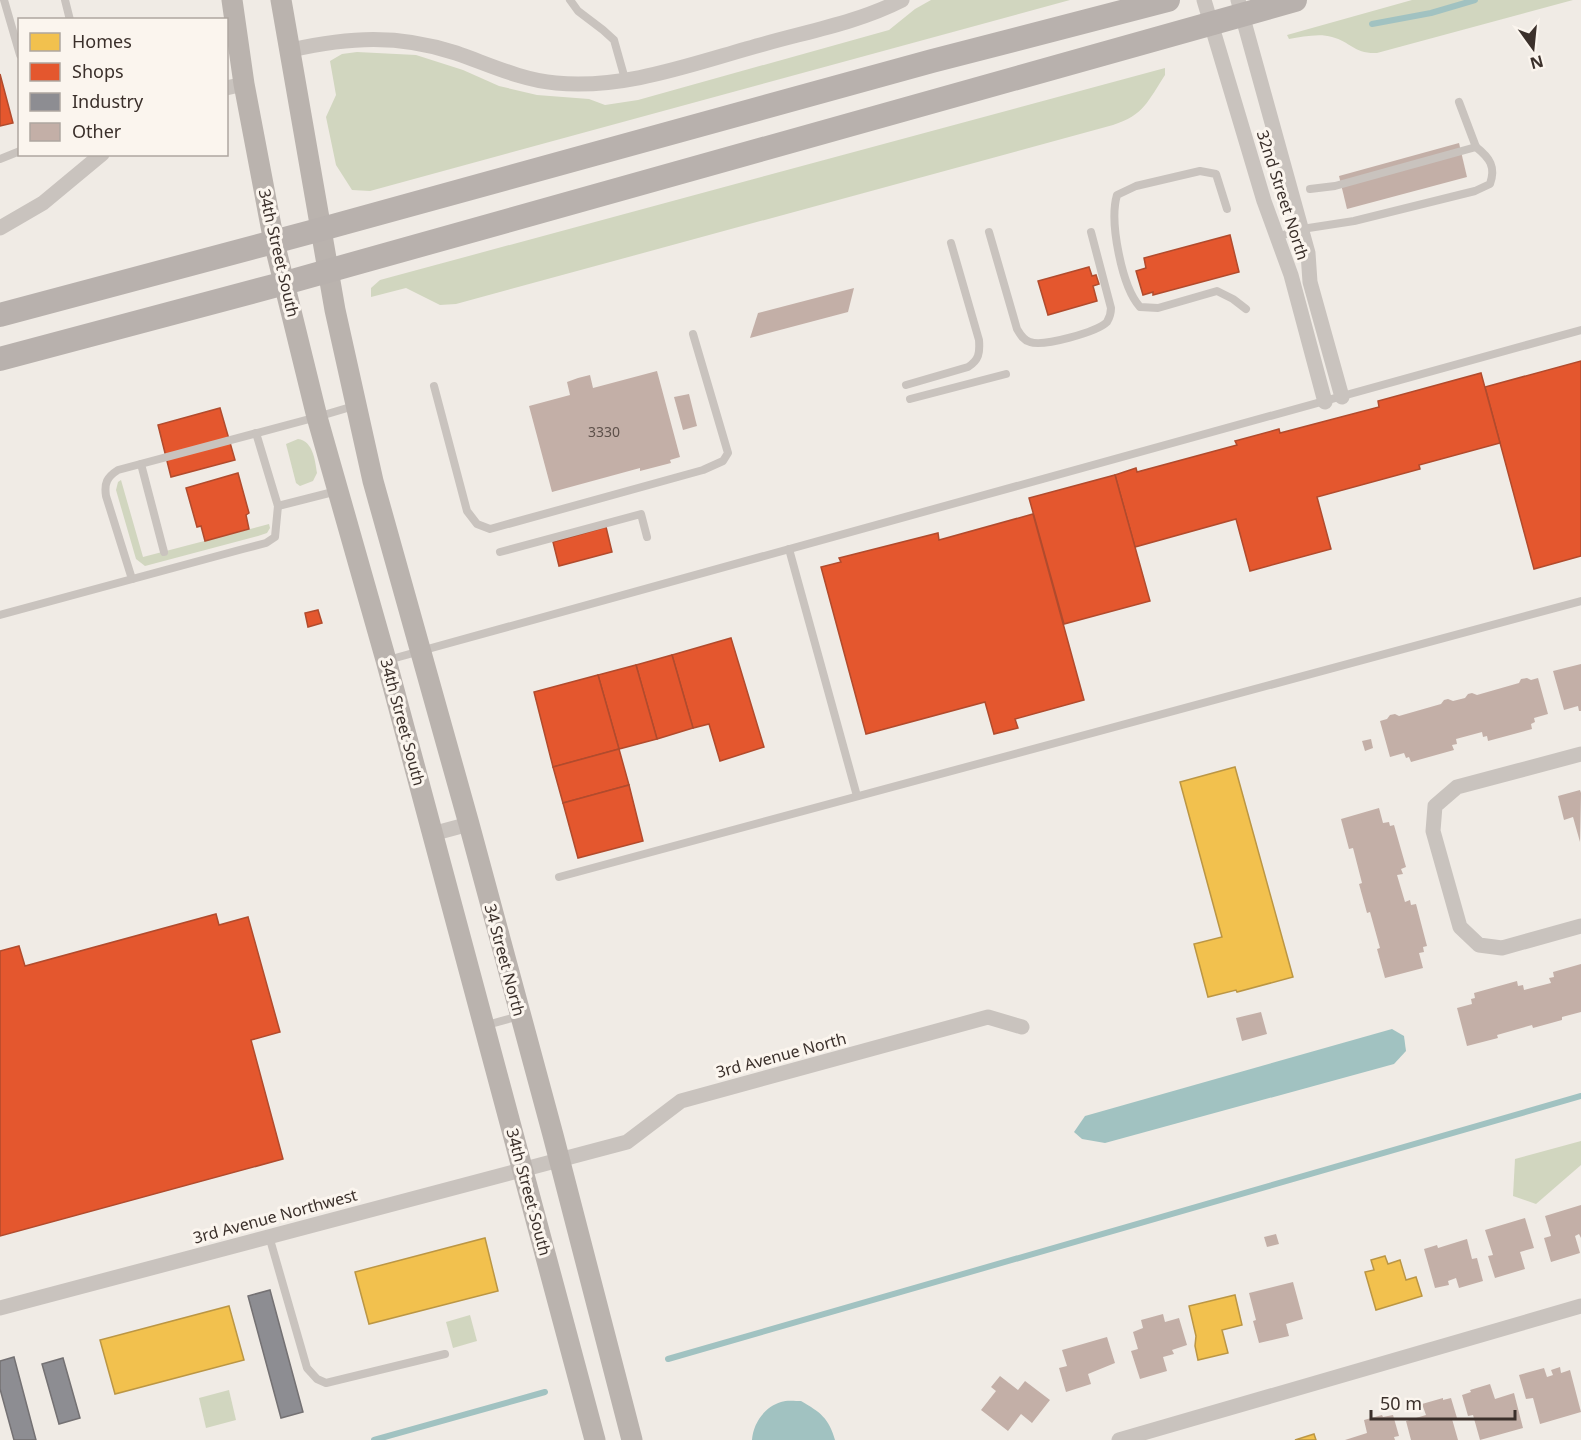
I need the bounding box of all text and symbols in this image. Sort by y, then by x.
legend [18,18,228,156]
north arrow [1503,18,1563,78]
text: Homes [72,29,132,53]
text: N [1528,50,1546,75]
text: Shops [72,59,124,83]
text: Industry [72,89,144,113]
text: Other [72,119,122,143]
street label: 32nd Street North [1252,127,1314,263]
street label: 34th Street South [254,187,304,319]
house number: 3330 [588,422,620,441]
street label: 34th Street South [375,656,431,788]
street label: 34 Street North [479,901,531,1019]
street label: 3rd Avenue North [713,1027,849,1083]
street label: 34th Street South [501,1126,557,1258]
street label: 3rd Avenue Northwest [191,1183,360,1248]
scale bar [1371,1383,1515,1421]
text: 50 m [1380,1391,1422,1415]

